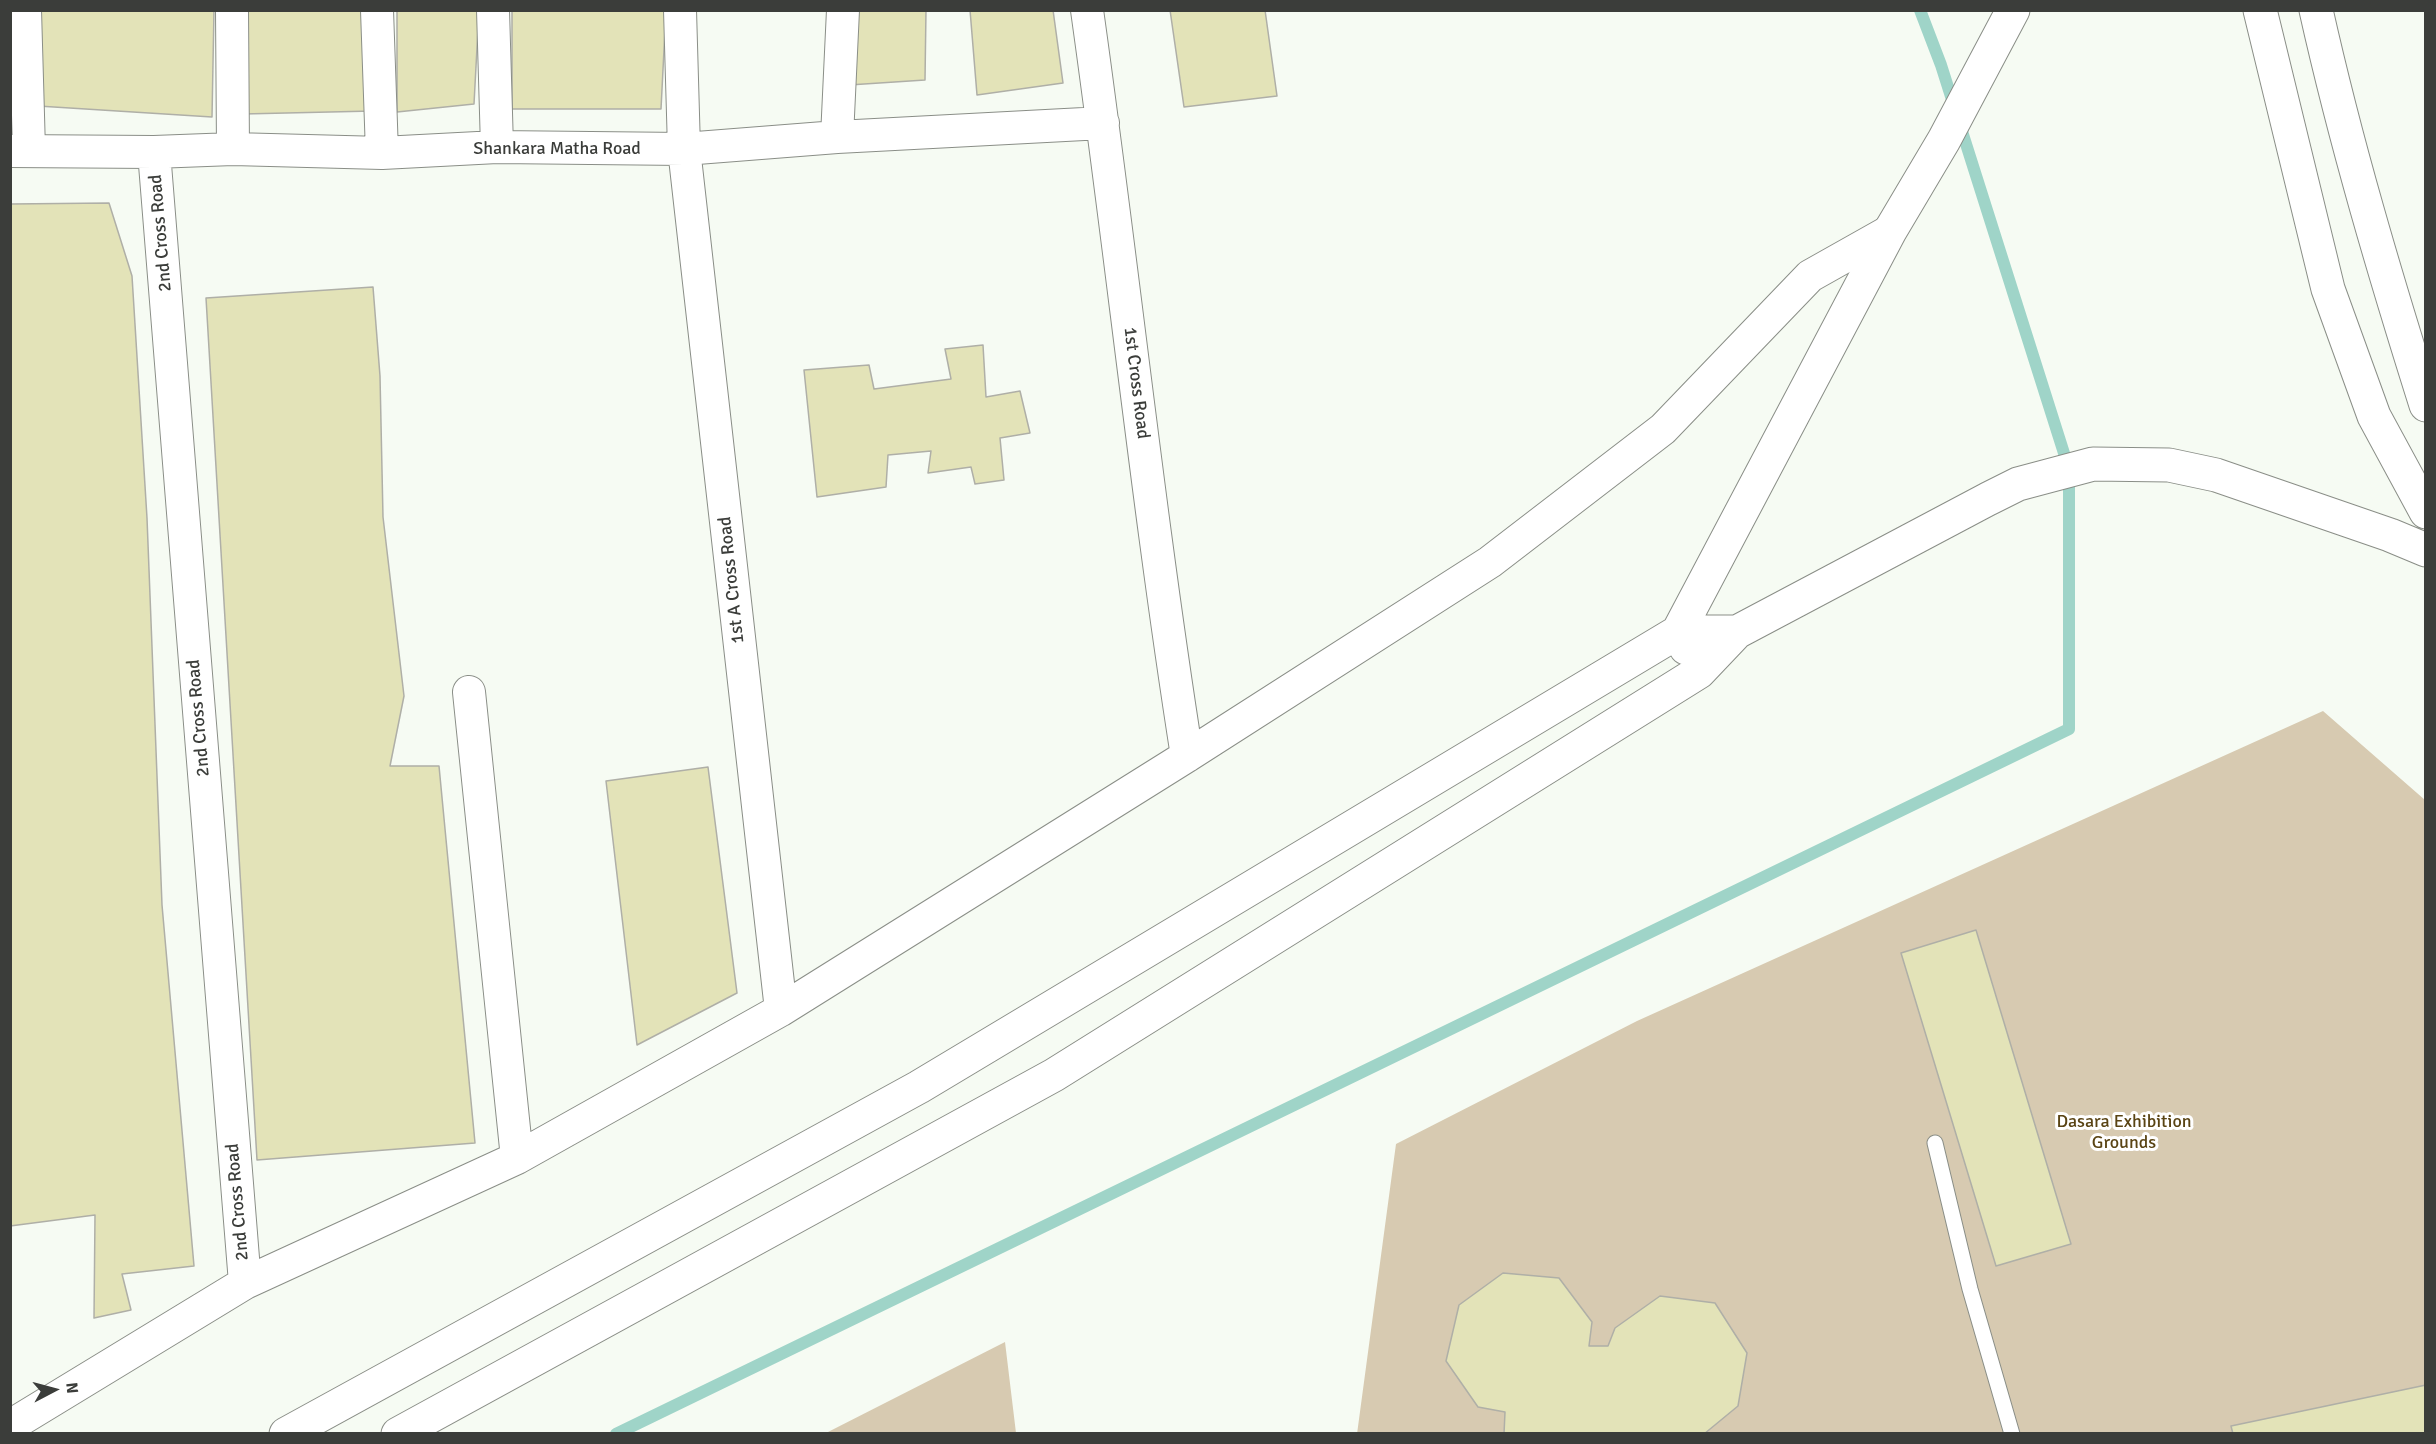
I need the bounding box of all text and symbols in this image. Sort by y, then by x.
street label: Shankara Matha Road [473,138,641,160]
street label: 2nd Cross Road [145,173,177,293]
street label: 1st Cross Road [1118,326,1154,440]
street label: 1st A Cross Road [715,515,749,645]
street label: 2nd Cross Road [183,658,215,778]
park label: Dasara Exhibition Grounds [2056,1111,2192,1154]
street label: 2nd Cross Road [222,1142,254,1262]
north arrow [24,1360,84,1420]
text: N [61,1382,82,1395]

